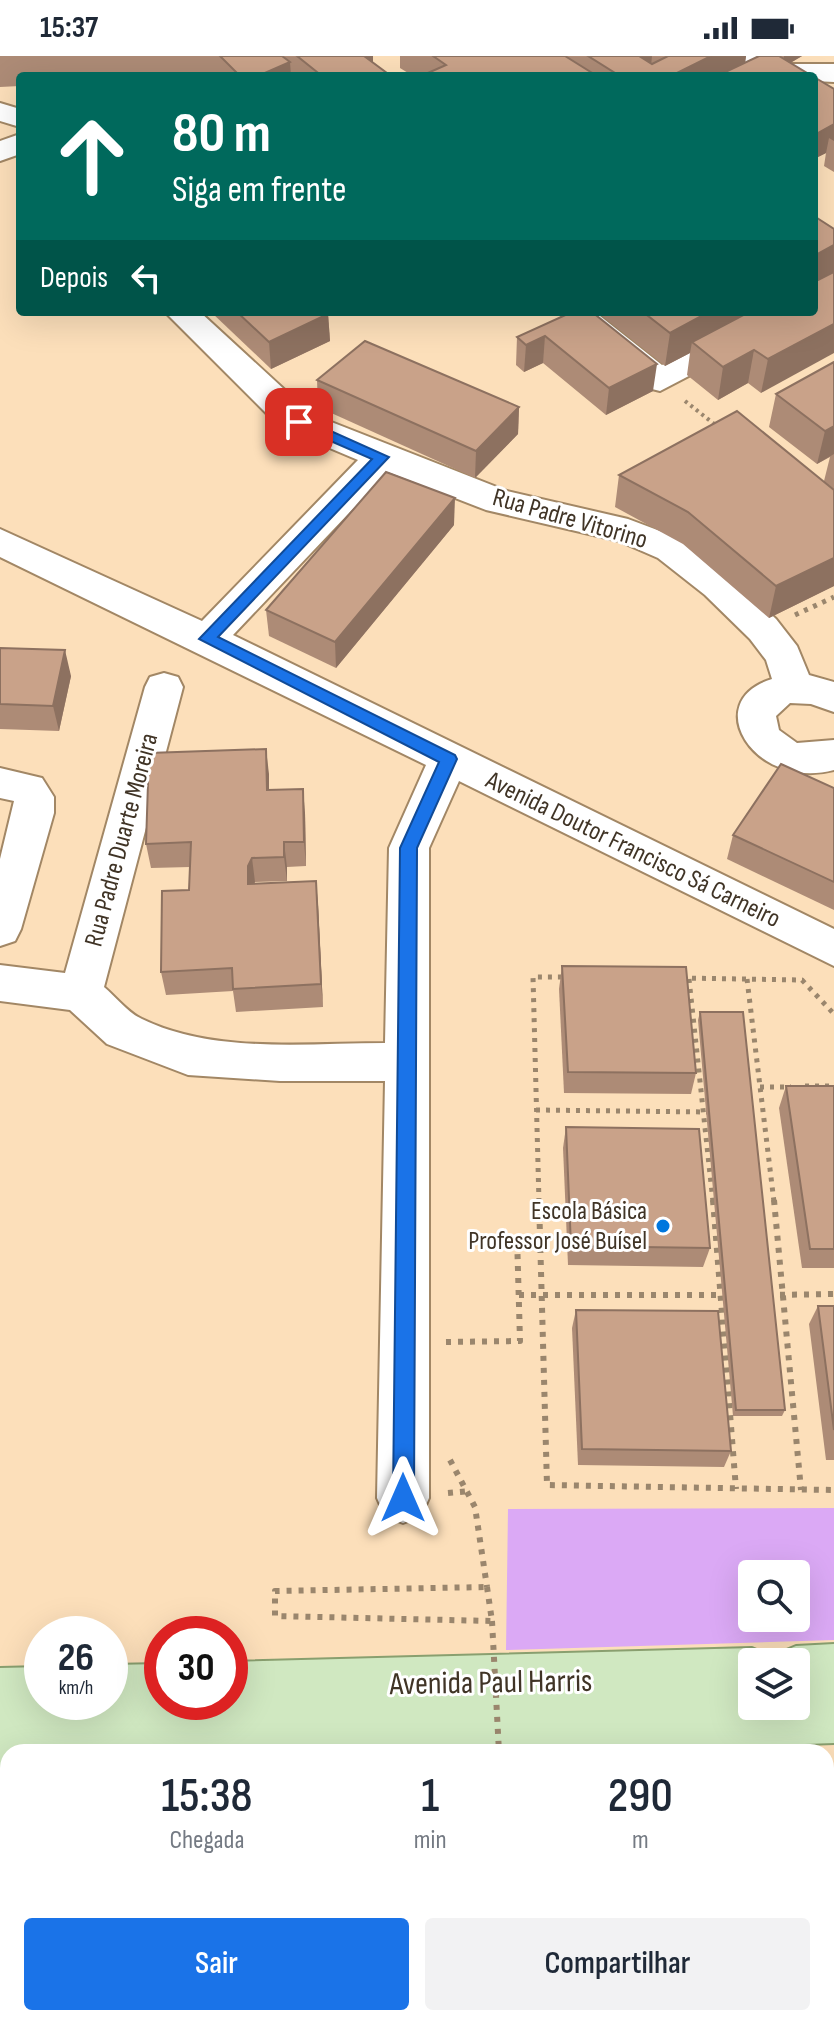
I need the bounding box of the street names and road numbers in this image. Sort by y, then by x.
street label: Rua Padre Vitorino [489,482,651,556]
street label: Rua Padre Duarte Moreira [79,730,165,950]
street label: Avenida Doutor Francisco Sá Carneiro [480,765,785,935]
street label: Avenida Paul Harris [388,1662,593,1704]

